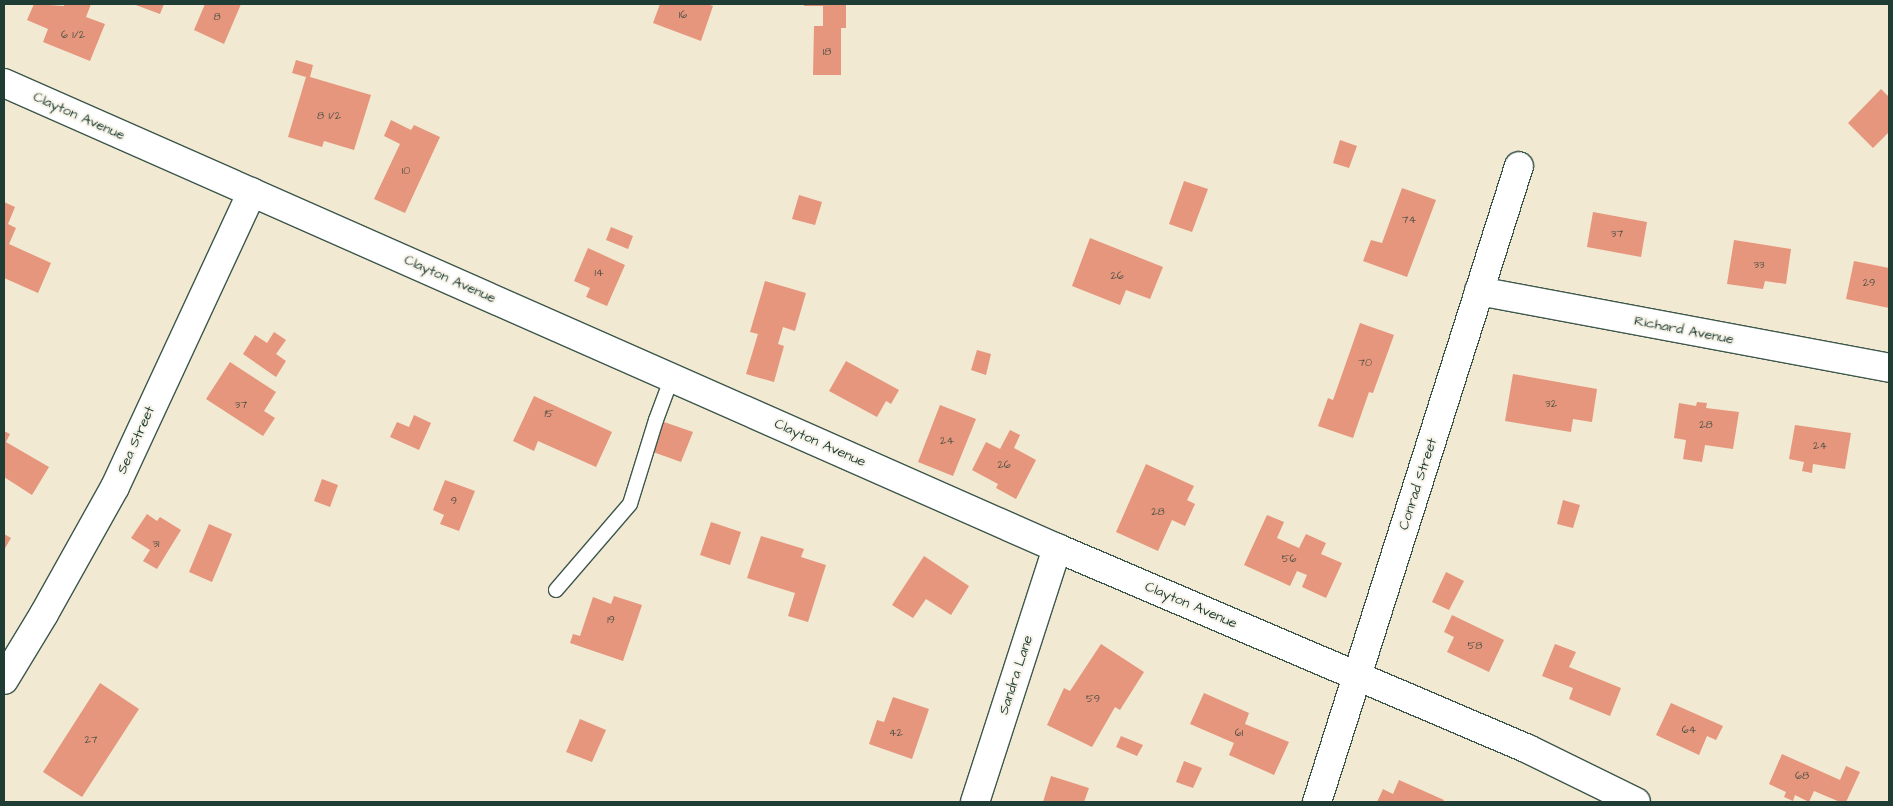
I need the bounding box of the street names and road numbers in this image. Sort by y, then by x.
street label: Clayton Avenue [31,88,127,144]
street label: Clayton Avenue [402,251,498,307]
street label: Richard Avenue [1633,312,1735,348]
street label: Sea Street [114,403,158,477]
street label: Clayton Avenue [772,415,868,471]
street label: Conrad Street [1395,436,1441,532]
street label: Clayton Avenue [1142,578,1240,632]
street label: Sandra Lane [995,633,1037,717]

